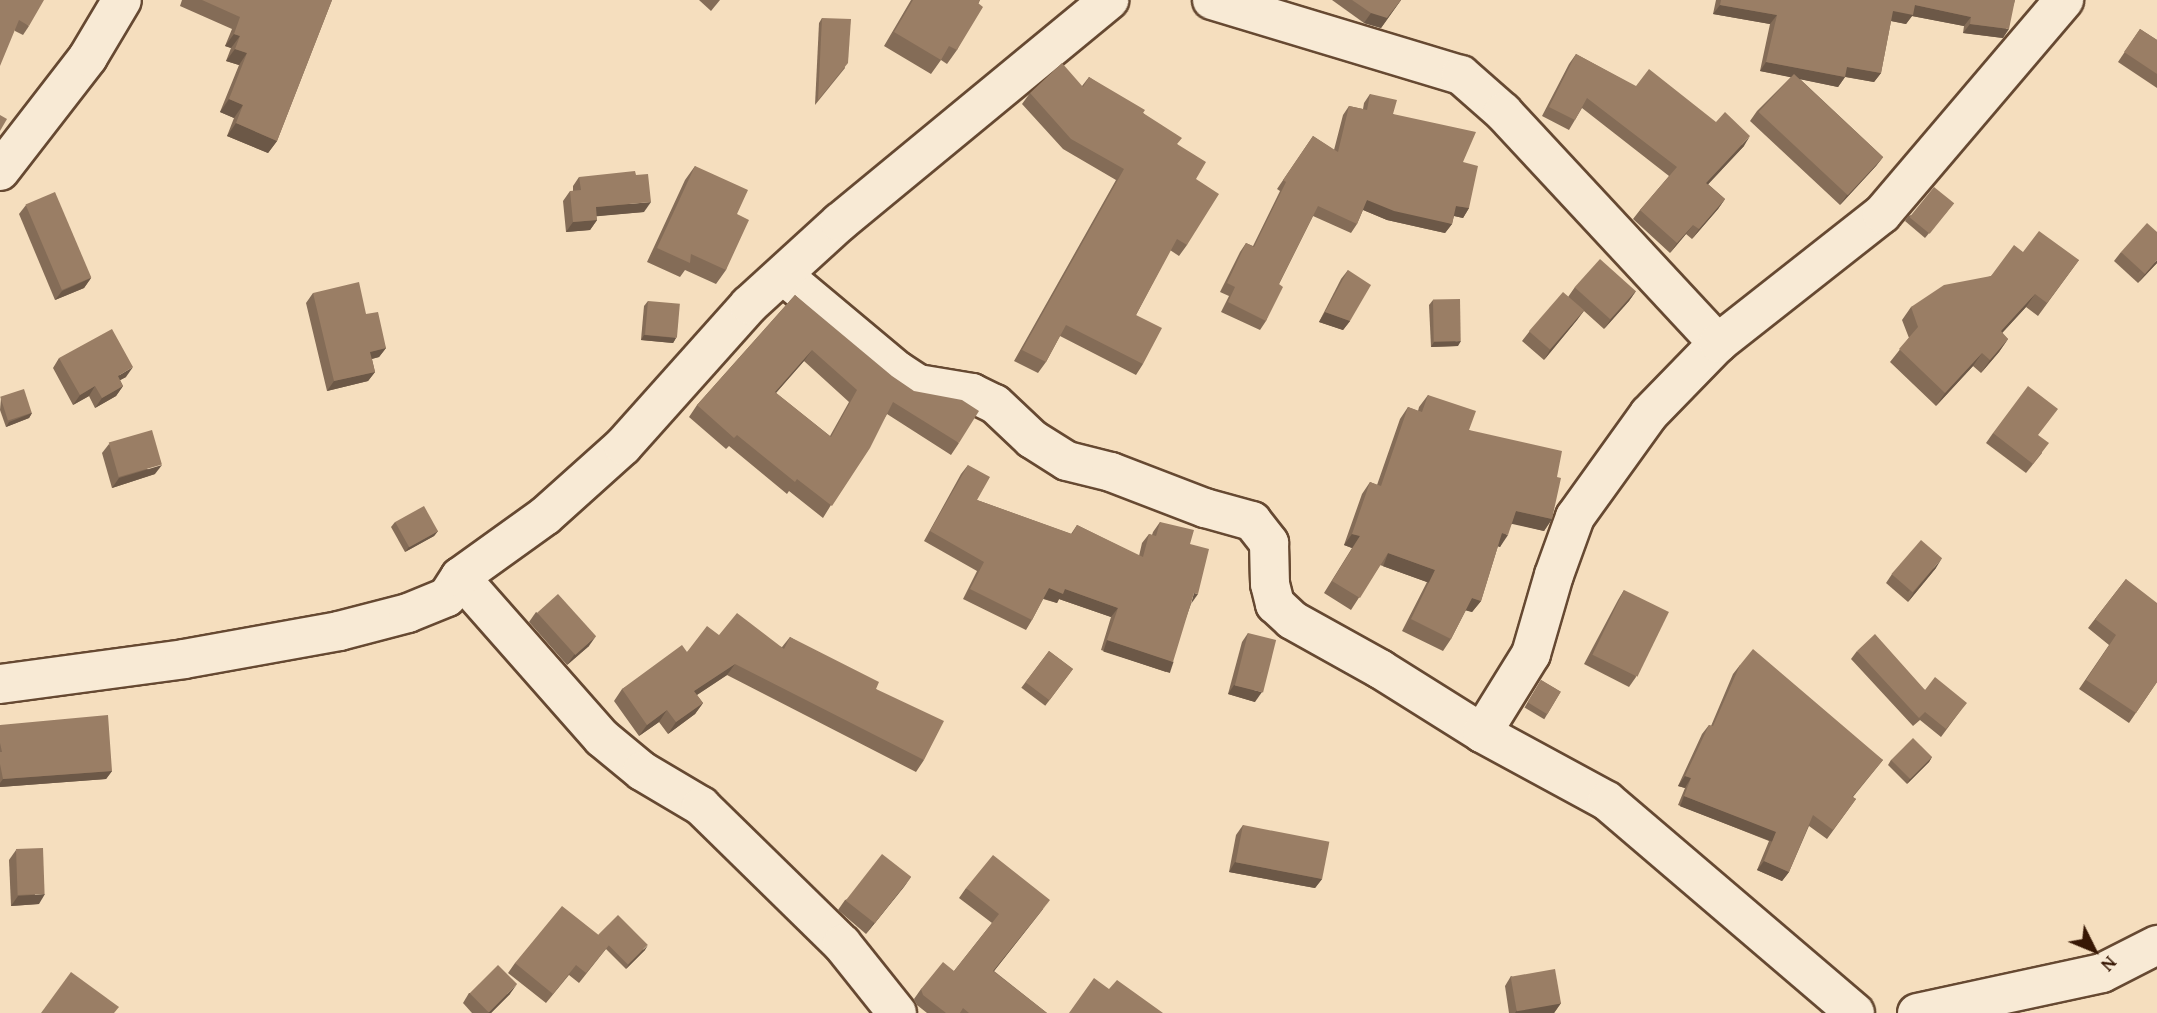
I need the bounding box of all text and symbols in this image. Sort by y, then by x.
north arrow [2059,915,2129,985]
text: N [2095,950,2124,979]

